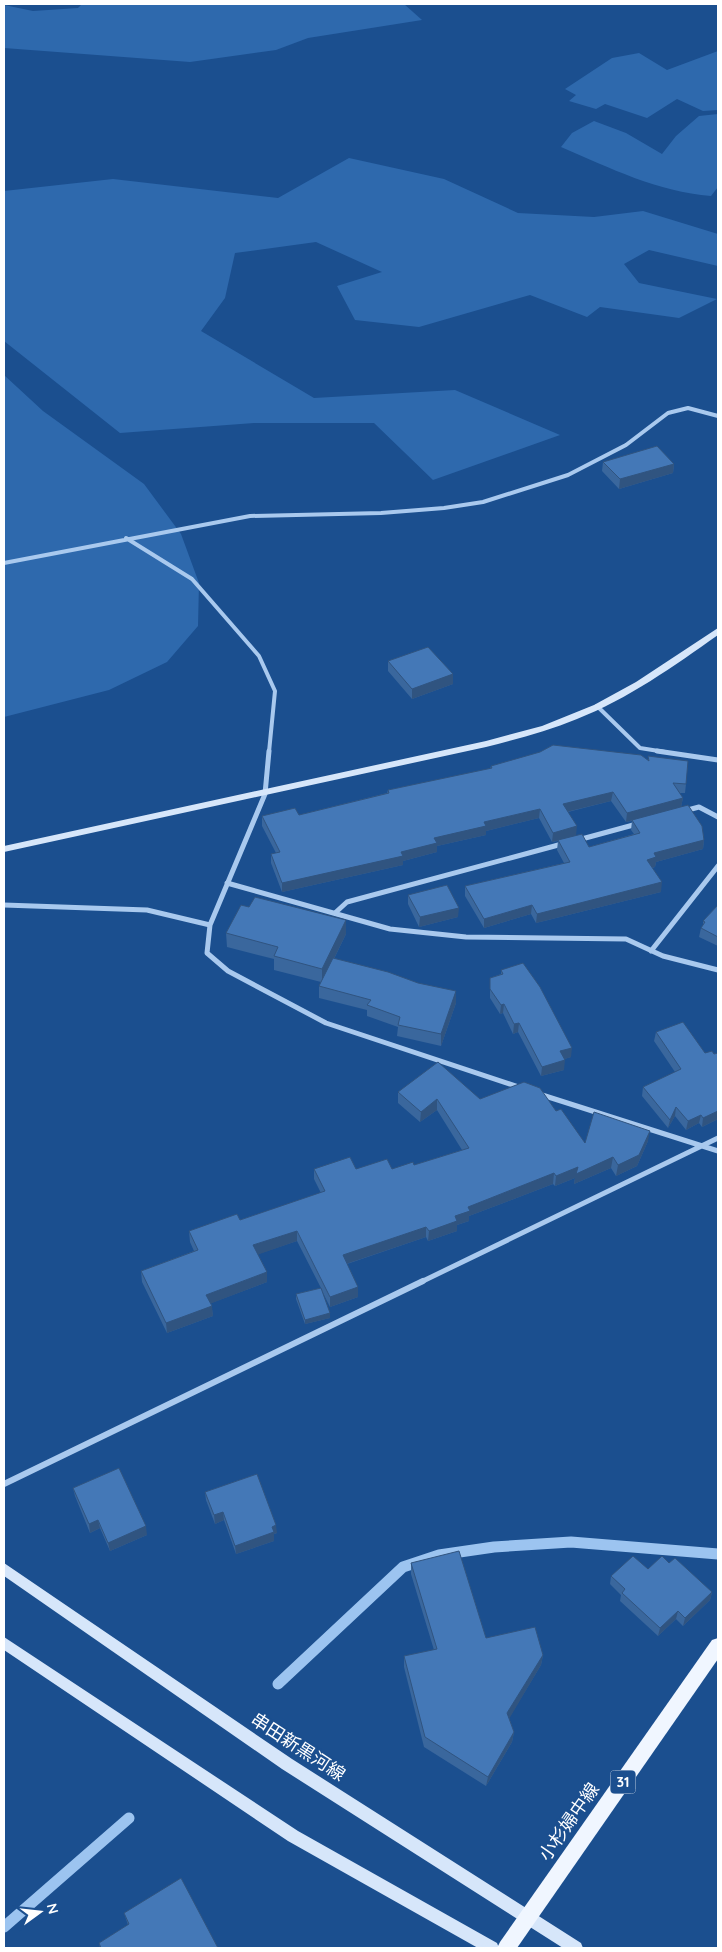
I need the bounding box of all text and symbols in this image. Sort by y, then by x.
street label: 串田新黒河線 [247,1708,350,1786]
road number: 31 [610,1770,636,1794]
street label: 小杉婦中線 [533,1778,604,1865]
north arrow [15,1887,65,1937]
text: N [43,1901,63,1916]

